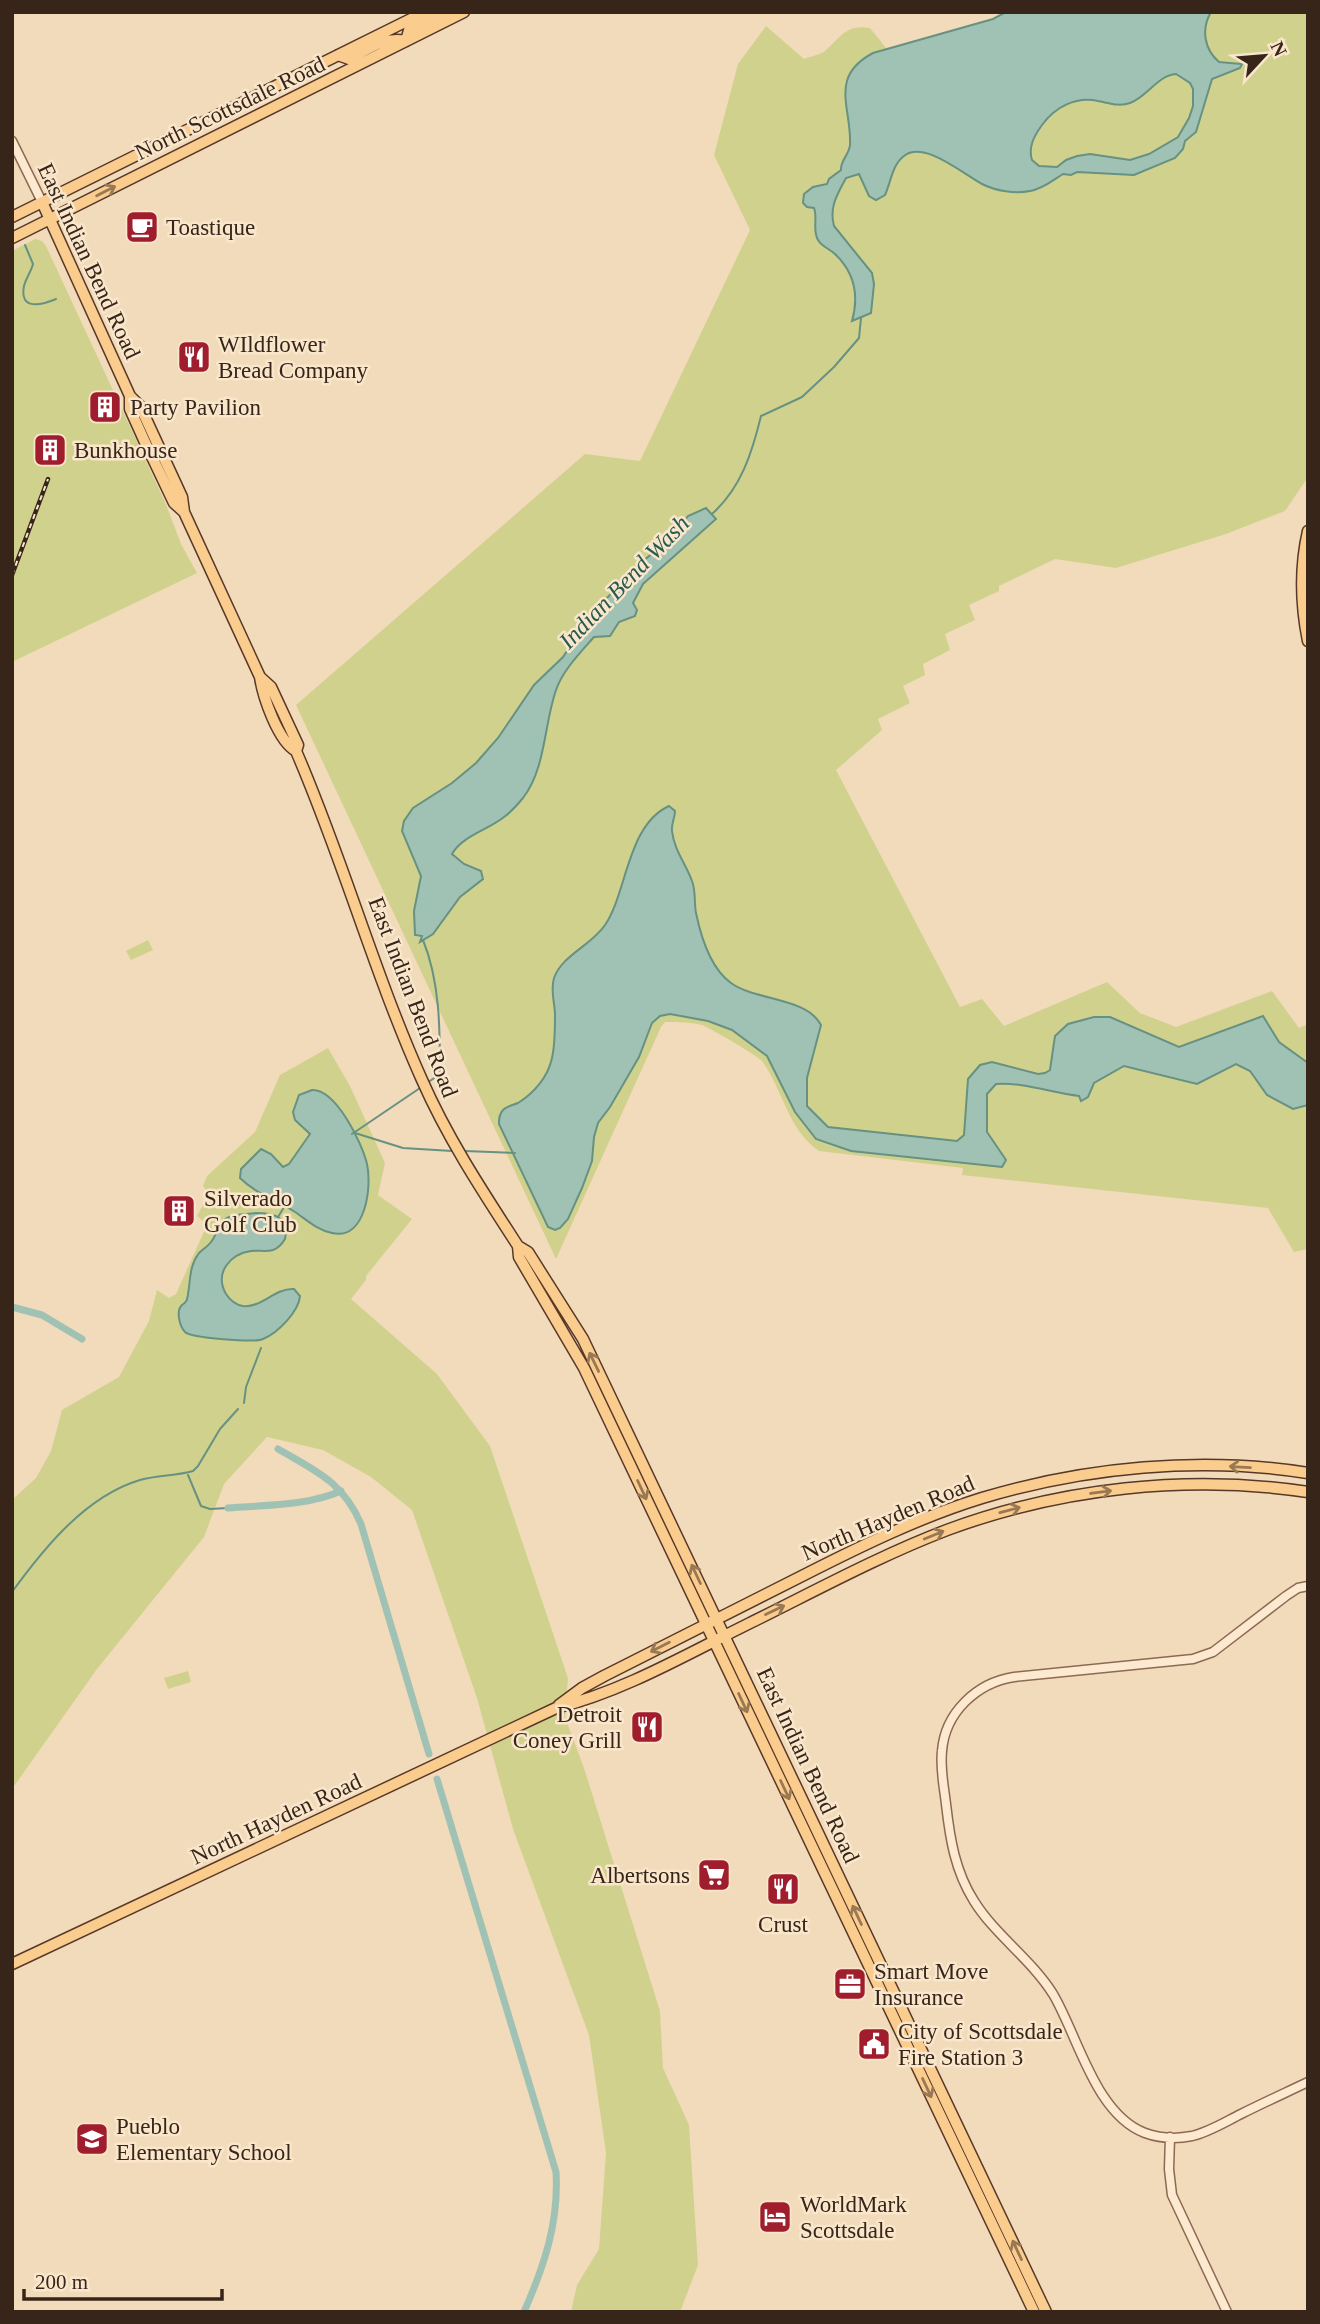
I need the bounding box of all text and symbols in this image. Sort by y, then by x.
north arrow [1229,21,1299,91]
text: N [1266,38,1291,60]
street label: North Scottsdale Road [131,51,330,165]
street label: East Indian Bend Road [33,159,145,363]
one-way arrow [95,184,116,198]
cafe icon: Toastique [123,208,161,246]
place label: Toastique [166,215,255,240]
place label: WIldflower Bread Company [218,332,369,383]
restaurant icon: WIldflower Bread Company [175,338,213,376]
building icon: Party Pavilion [86,388,124,426]
place label: Party Pavilion [130,395,261,420]
building icon: Bunkhouse [31,431,69,469]
place label: Bunkhouse [74,438,178,463]
water label: Indian Bend Wash [553,510,694,655]
street label: East Indian Bend Road [363,893,463,1101]
place label: Silverado Golf Club [204,1186,297,1237]
building icon: Silverado Golf Club [160,1192,198,1230]
one-way arrow [587,1352,601,1373]
one-way arrow [1229,1461,1252,1474]
street label: North Hayden Road [798,1470,979,1566]
one-way arrow [636,1479,650,1500]
one-way arrow [1089,1485,1112,1498]
one-way arrow [998,1503,1021,1516]
one-way arrow [922,1528,944,1541]
one-way arrow [688,1564,702,1585]
one-way arrow [764,1603,785,1617]
one-way arrow [650,1641,671,1655]
street label: East Indian Bend Road [752,1663,864,1867]
one-way arrow [737,1692,751,1713]
place label: Detroit Coney Grill [513,1702,623,1753]
restaurant icon: Detroit Coney Grill [628,1708,666,1746]
street label: North Hayden Road [187,1768,366,1869]
one-way arrow [779,1779,792,1801]
supermarket icon: Albertsons [695,1856,733,1894]
place label: Albertsons [590,1863,690,1888]
restaurant icon: Crust [764,1870,802,1908]
one-way arrow [850,1905,864,1926]
place label: Crust [758,1912,809,1937]
place label: Smart Move Insurance [874,1959,988,2010]
office icon: Smart Move Insurance [831,1965,869,2003]
place label: City of Scottsdale Fire Station 3 [898,2019,1063,2070]
public building icon: City of Scottsdale Fire Station 3 [855,2025,893,2063]
one-way arrow [921,2077,934,2098]
place label: Pueblo Elementary School [116,2114,292,2165]
school or university icon: Pueblo Elementary School [73,2120,111,2158]
place label: WorldMark Scottsdale [800,2192,907,2243]
hotel icon: WorldMark Scottsdale [756,2198,794,2236]
one-way arrow [1009,2240,1023,2261]
scale bar [24,2258,222,2302]
text: 200 m [35,2270,88,2294]

